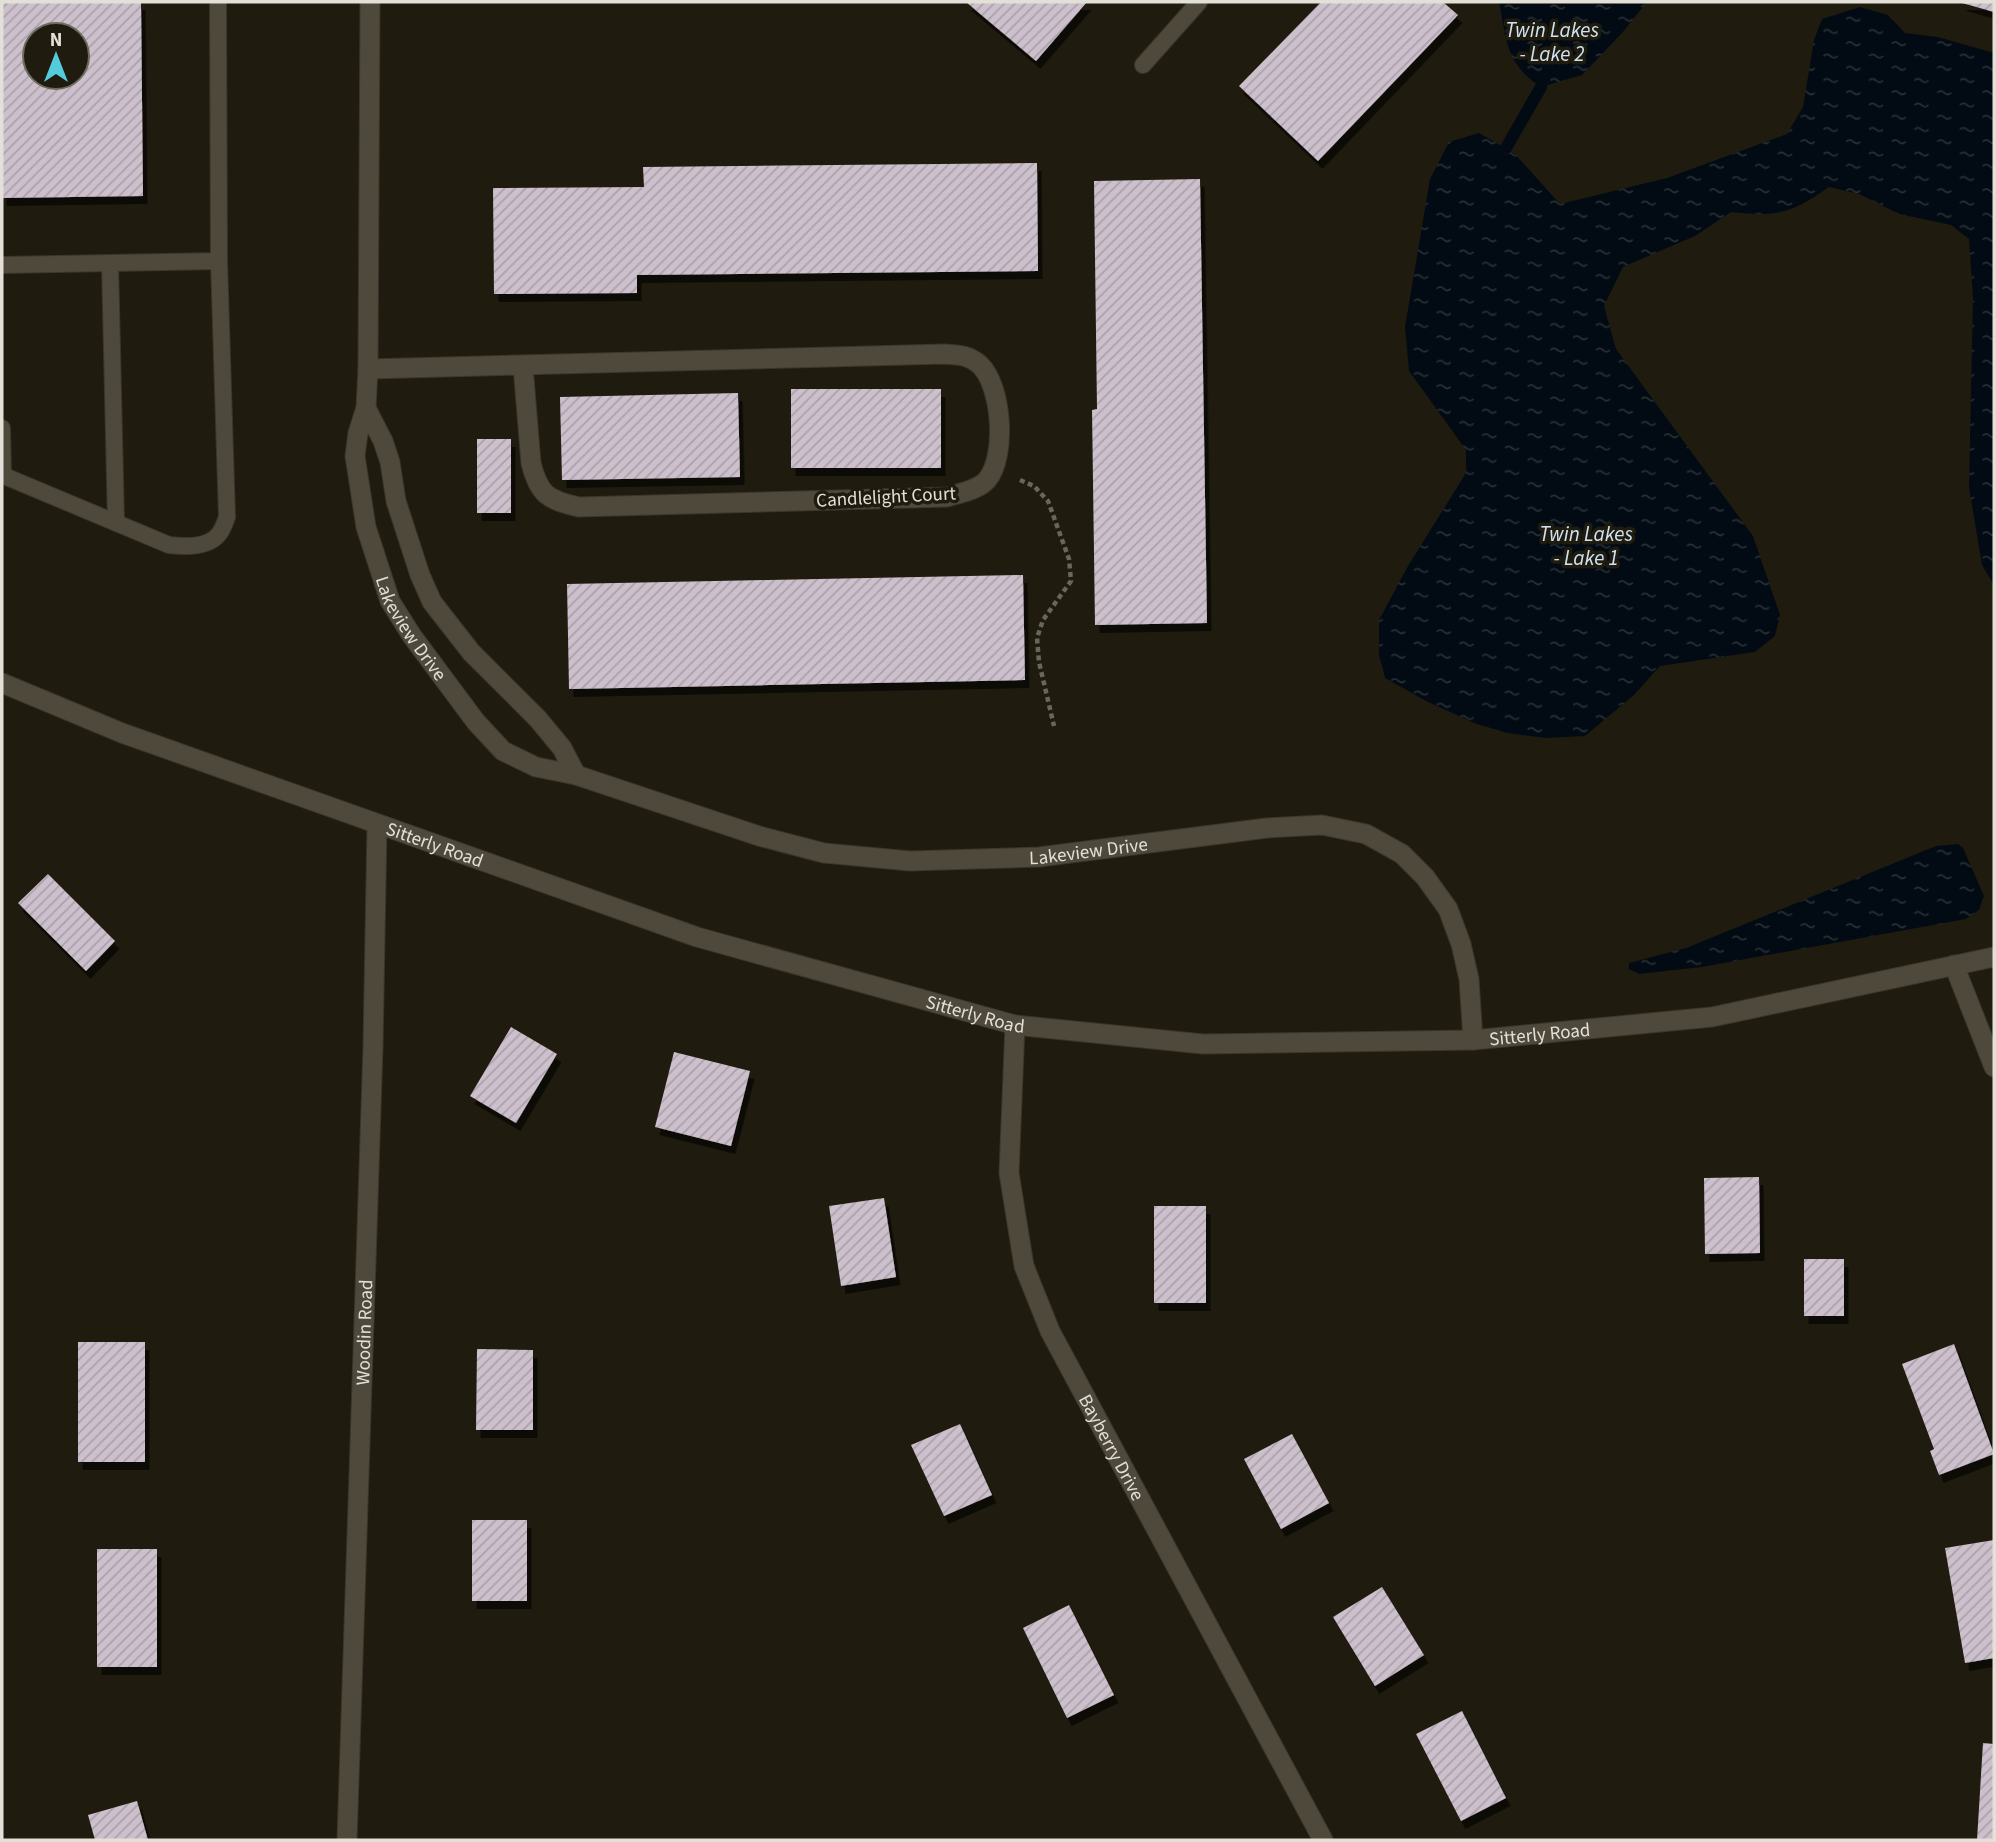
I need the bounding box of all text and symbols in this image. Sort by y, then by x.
water label: Twin Lakes - Lake 2 [1505,15,1599,69]
north arrow [21,21,91,91]
text: N [50,27,62,54]
street label: Candlelight Court [816,480,957,515]
water label: Twin Lakes - Lake 1 [1539,519,1633,573]
street label: Lakeview Drive [368,573,453,687]
street label: Sitterly Road [382,816,487,875]
street label: Lakeview Drive [1029,831,1149,872]
street label: Sitterly Road [923,989,1026,1041]
street label: Sitterly Road [1488,1017,1592,1053]
street label: Woodin Road [350,1279,380,1386]
street label: Bayberry Drive [1071,1390,1150,1506]

